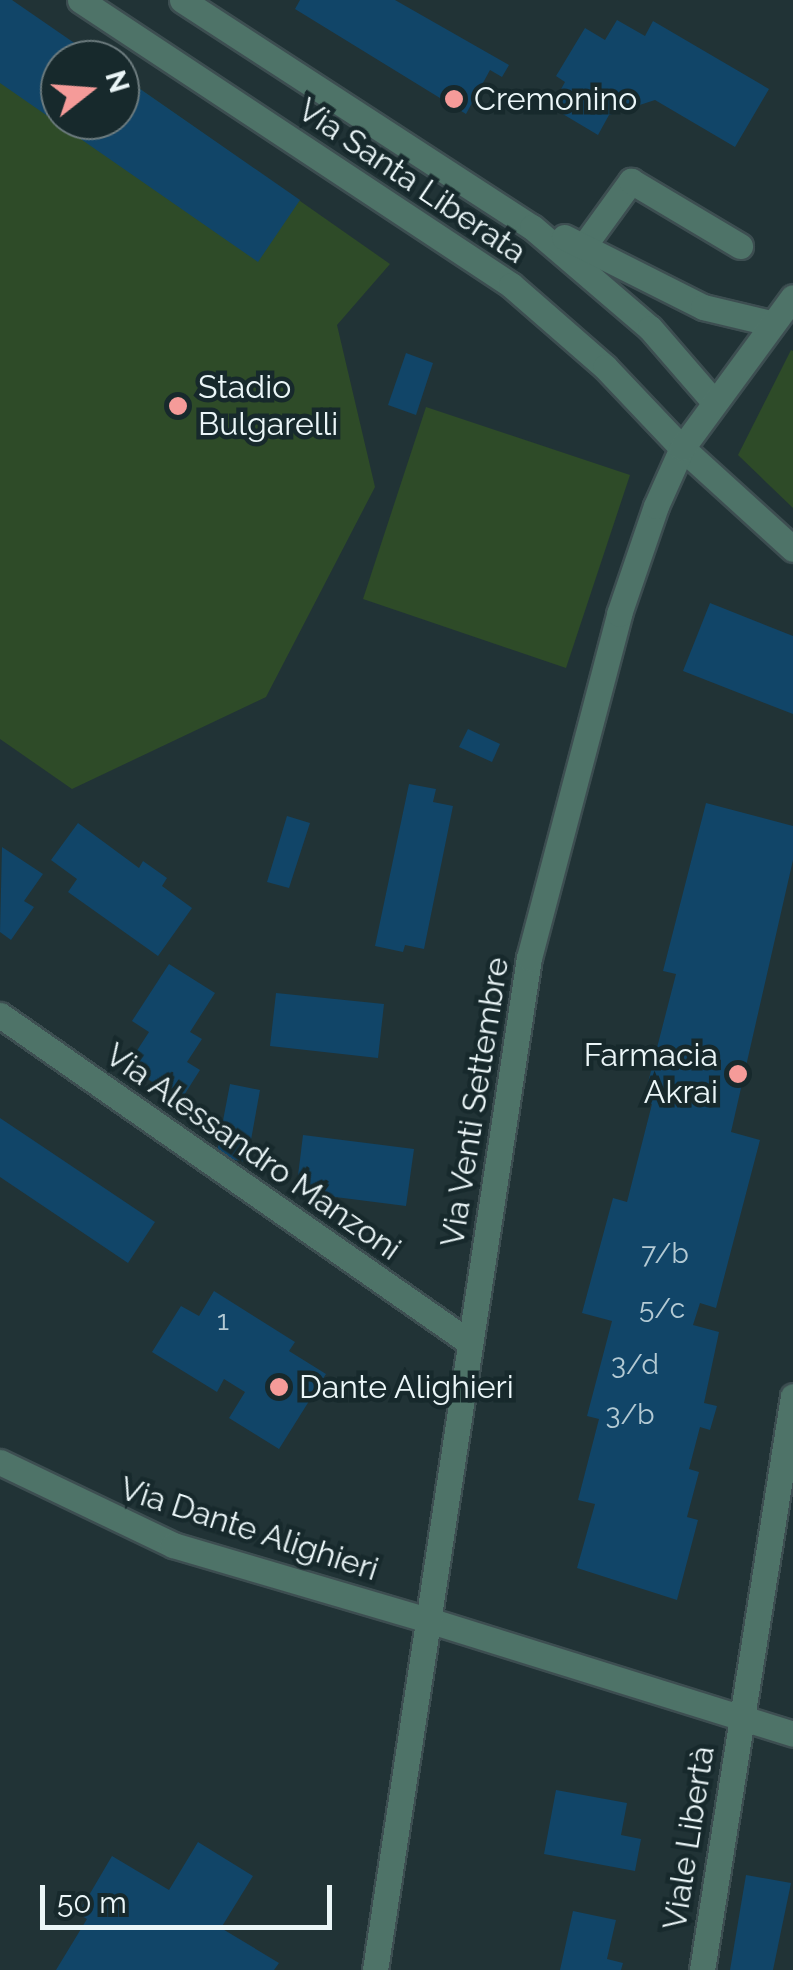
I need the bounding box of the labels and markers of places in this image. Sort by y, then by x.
place label: Cremonino [474,80,637,118]
marker: Cremonino [443,88,465,110]
place label: Stadio Bulgarelli [198,369,338,444]
marker: Stadio Bulgarelli [167,395,189,417]
place label: Farmacia Akrai [584,1037,718,1112]
marker: Farmacia Akrai [727,1063,749,1085]
place label: Dante Alighieri [299,1368,515,1406]
marker: Dante Alighieri [268,1376,290,1398]

